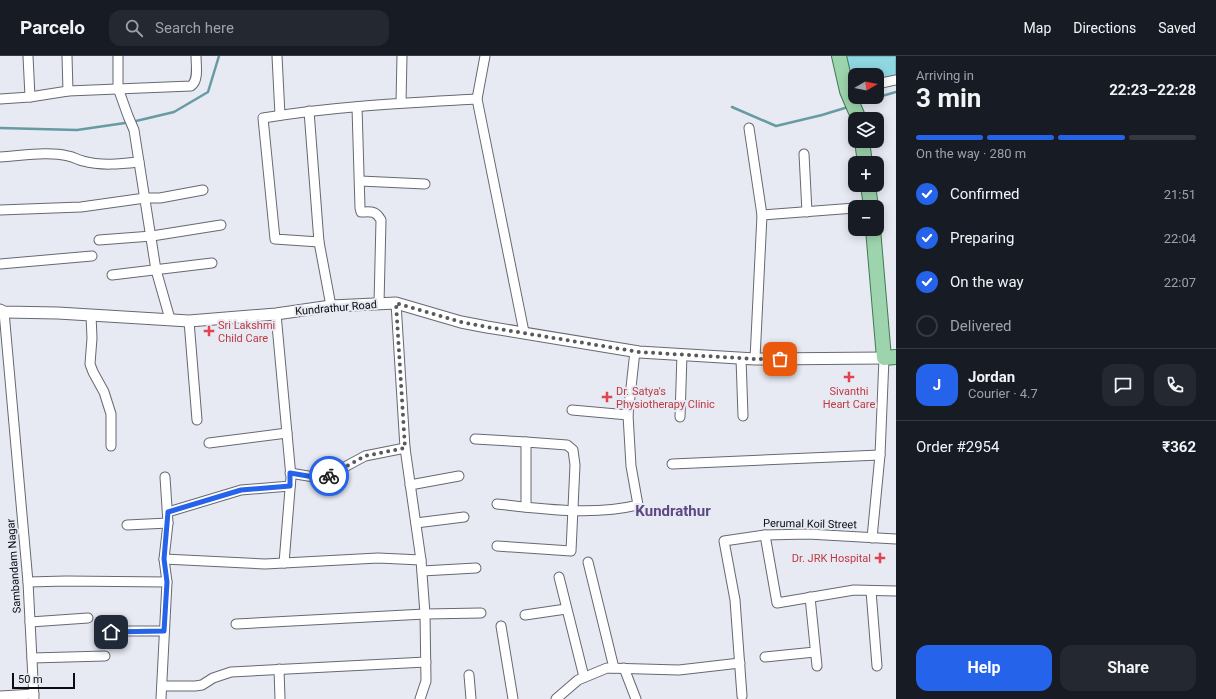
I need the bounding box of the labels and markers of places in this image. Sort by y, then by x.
place label: Sri Lakshmi Child Care [218,319,275,345]
marker: Sri Lakshmi Child Care [203,325,215,337]
pin [763,342,797,376]
marker: Sivanthi Heart Care [843,371,855,383]
place label: Dr. Satya's Physiotherapy Clinic [616,385,715,411]
place label: Sivanthi Heart Care [823,385,875,411]
marker: Dr. Satya's Physiotherapy Clinic [601,391,613,403]
place label: Dr. JRK Hospital [792,552,871,565]
marker: Dr. JRK Hospital [874,552,886,564]
pin [94,615,128,649]

